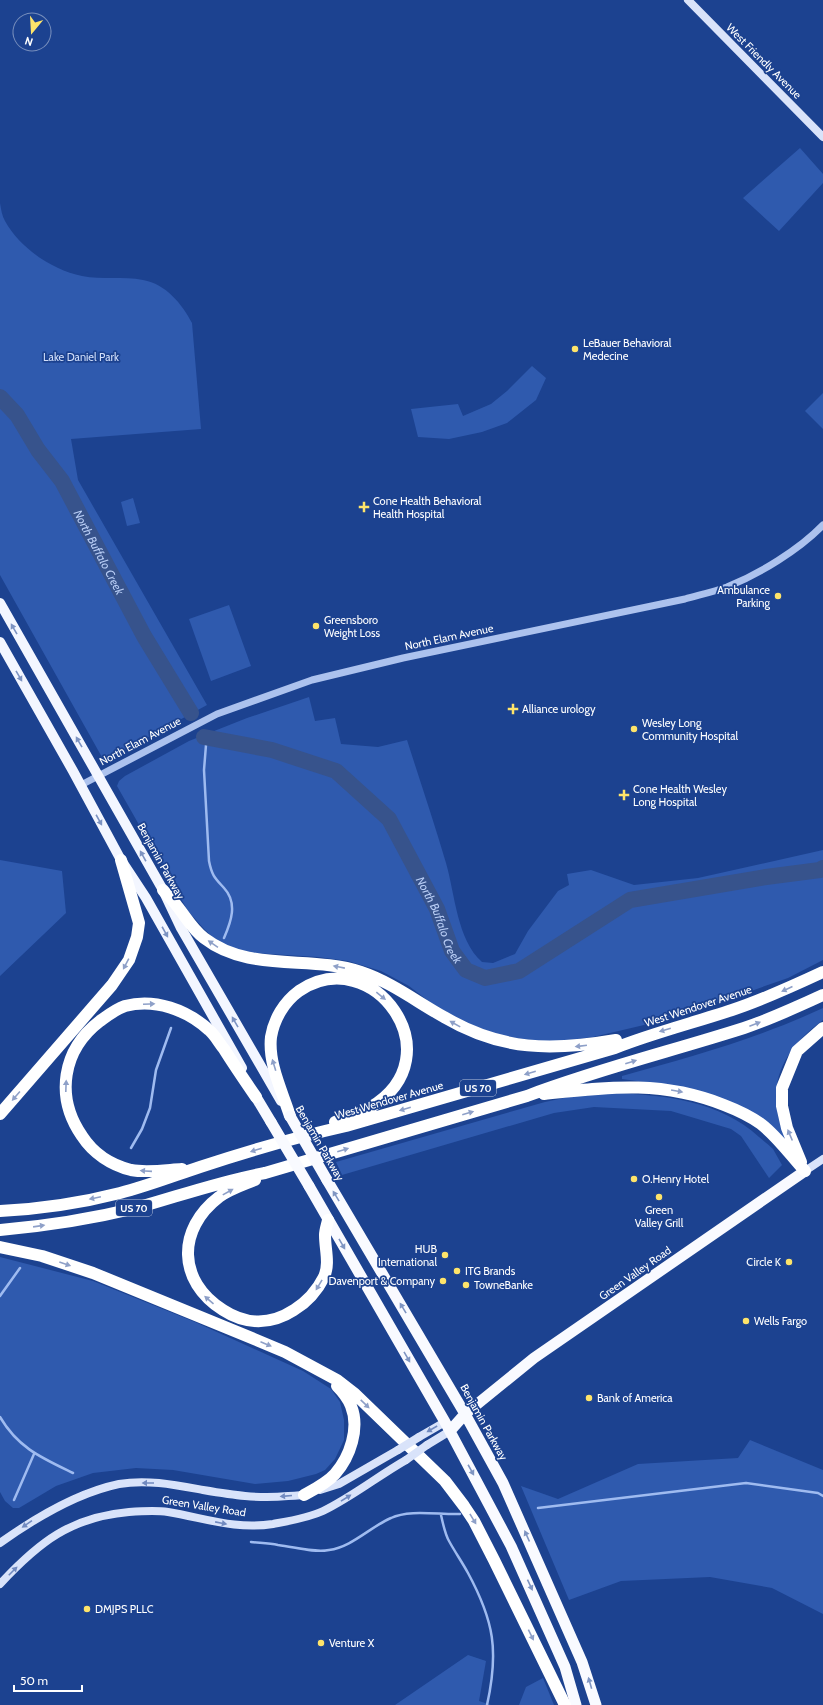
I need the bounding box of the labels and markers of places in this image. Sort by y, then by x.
place label: LeBauer Behavioral Medecine [583,336,672,363]
marker: LeBauer Behavioral Medecine [570,344,580,354]
place label: Cone Health Behavioral Health Hospital [373,494,482,521]
marker: Cone Health Behavioral Health Hospital [358,501,370,513]
place label: Ambulance Parking [717,583,771,610]
marker: Ambulance Parking [773,591,783,601]
place label: Greensboro Weight Loss [324,613,380,640]
marker: Greensboro Weight Loss [311,621,321,631]
place label: Alliance urology [522,702,596,716]
marker: Alliance urology [507,703,519,715]
place label: Wesley Long Community Hospital [642,716,739,743]
marker: Wesley Long Community Hospital [629,724,639,734]
place label: Cone Health Wesley Long Hospital [633,782,727,809]
marker: Cone Health Wesley Long Hospital [618,789,630,801]
place label: O.Henry Hotel [642,1172,709,1186]
marker: O.Henry Hotel [629,1174,639,1184]
marker: Green Valley Grill [654,1192,664,1202]
place label: Green Valley Grill [635,1203,684,1230]
place label: HUB International [378,1242,437,1269]
marker: HUB International [440,1250,450,1260]
place label: Circle K [746,1255,782,1269]
marker: Circle K [784,1257,794,1267]
place label: ITG Brands [465,1264,516,1278]
marker: ITG Brands [452,1266,462,1276]
place label: Davenport & Company [329,1274,435,1288]
marker: Davenport & Company [438,1276,448,1286]
place label: TowneBanke [474,1278,533,1292]
marker: TowneBanke [461,1280,471,1290]
place label: Wells Fargo [754,1314,807,1328]
marker: Wells Fargo [741,1316,751,1326]
place label: Bank of America [597,1391,673,1405]
marker: Bank of America [584,1393,594,1403]
place label: DMJPS PLLC [95,1602,154,1616]
marker: DMJPS PLLC [82,1604,92,1614]
place label: Venture X [329,1636,375,1650]
marker: Venture X [316,1638,326,1648]

